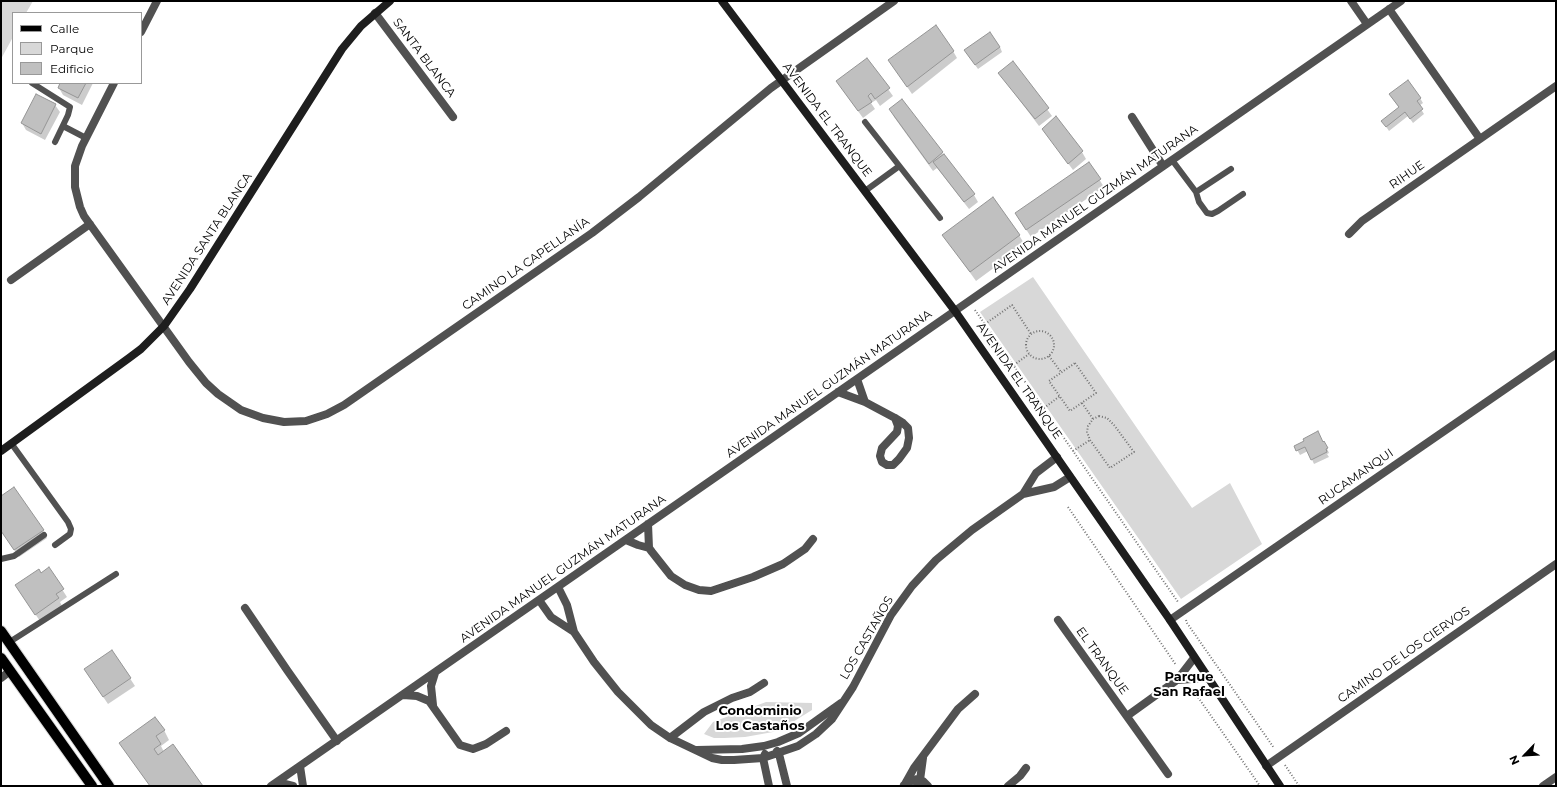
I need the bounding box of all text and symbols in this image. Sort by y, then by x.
legend [12,12,142,84]
street label: SANTA BLANCA [390,16,458,100]
text: Calle [50,21,79,36]
text: Parque [50,41,94,56]
street label: AVENIDA EL TRANQUE [779,60,875,180]
text: Edificio [50,61,94,76]
street label: AVENIDA MANUEL GUZMÁN MATURANA [989,122,1201,276]
street label: RIHUE [1387,158,1427,192]
street label: AVENIDA SANTA BLANCA [159,170,255,308]
street label: CAMINO LA CAPELLANÍA [460,215,592,313]
street label: AVENIDA MANUEL GUZMÁN MATURANA [723,307,935,461]
street label: AVENIDA EL TRANQUE [973,320,1065,442]
street label: RUCAMANQUI [1316,446,1396,508]
street label: AVENIDA MANUEL GUZMÁN MATURANA [457,492,669,646]
street label: LOS CASTAÑOS [837,594,897,682]
street label: CAMINO DE LOS CIERVOS [1335,604,1473,706]
street label: EL TRANQUE [1073,625,1131,697]
district label: Parque San Rafael [1153,669,1225,700]
district label: Condominio Los Castaños [715,703,805,734]
north arrow [1505,735,1545,775]
text: N [1506,753,1522,767]

